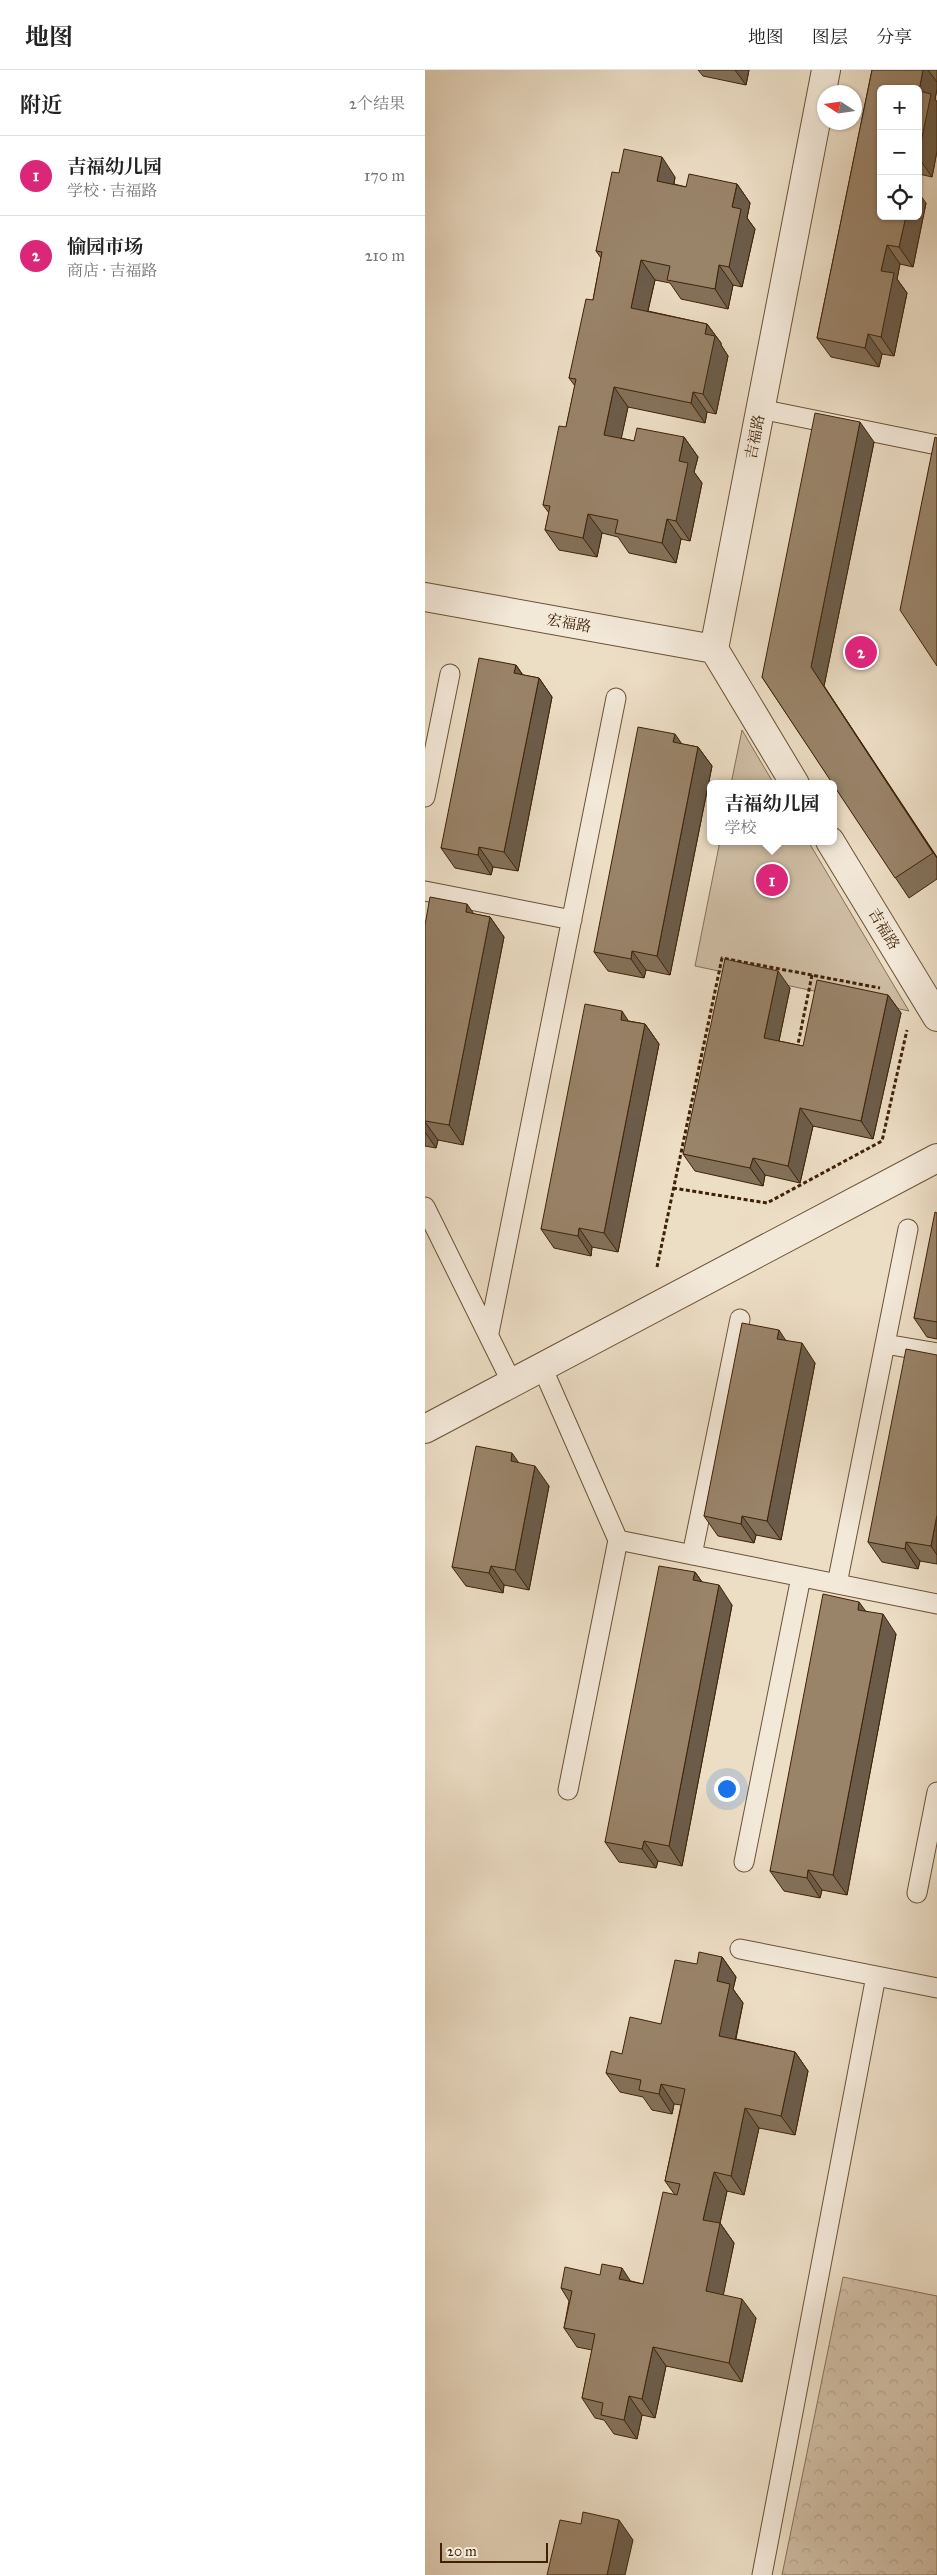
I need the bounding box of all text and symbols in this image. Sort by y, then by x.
text: 地图 [25,22,73,52]
text: 地图 [748,26,784,48]
text: 图层 [812,26,848,48]
text: 分享 [876,26,912,48]
north arrow [817,85,862,130]
map controls [877,85,922,220]
button: + [877,85,922,130]
text: 附近 [20,92,62,118]
text: 2个结果 [349,94,405,113]
button: − [877,130,922,175]
text: 吉福幼儿园 [67,155,162,178]
text: 1 [33,166,39,185]
text: 170 m [364,166,405,185]
button: locate [877,175,922,220]
text: 学校 · 吉福路 [67,181,157,200]
text: 愉园市场 [67,235,143,258]
text: 2 [32,246,40,265]
text: 210 m [365,246,405,265]
text: 商店 · 吉福路 [67,261,157,280]
street label: 吉福路 [742,413,768,461]
street label: 宏福路 [545,610,593,636]
pin: 2 [845,633,877,671]
popup [707,780,837,845]
text: 吉福幼儿园 [724,792,820,815]
text: 学校 [724,818,757,837]
pin: 1 [756,861,788,899]
street label: 吉福路 [865,905,903,953]
your location [714,1776,740,1802]
scale bar [440,2540,547,2563]
text: 20 m [447,2543,477,2560]

